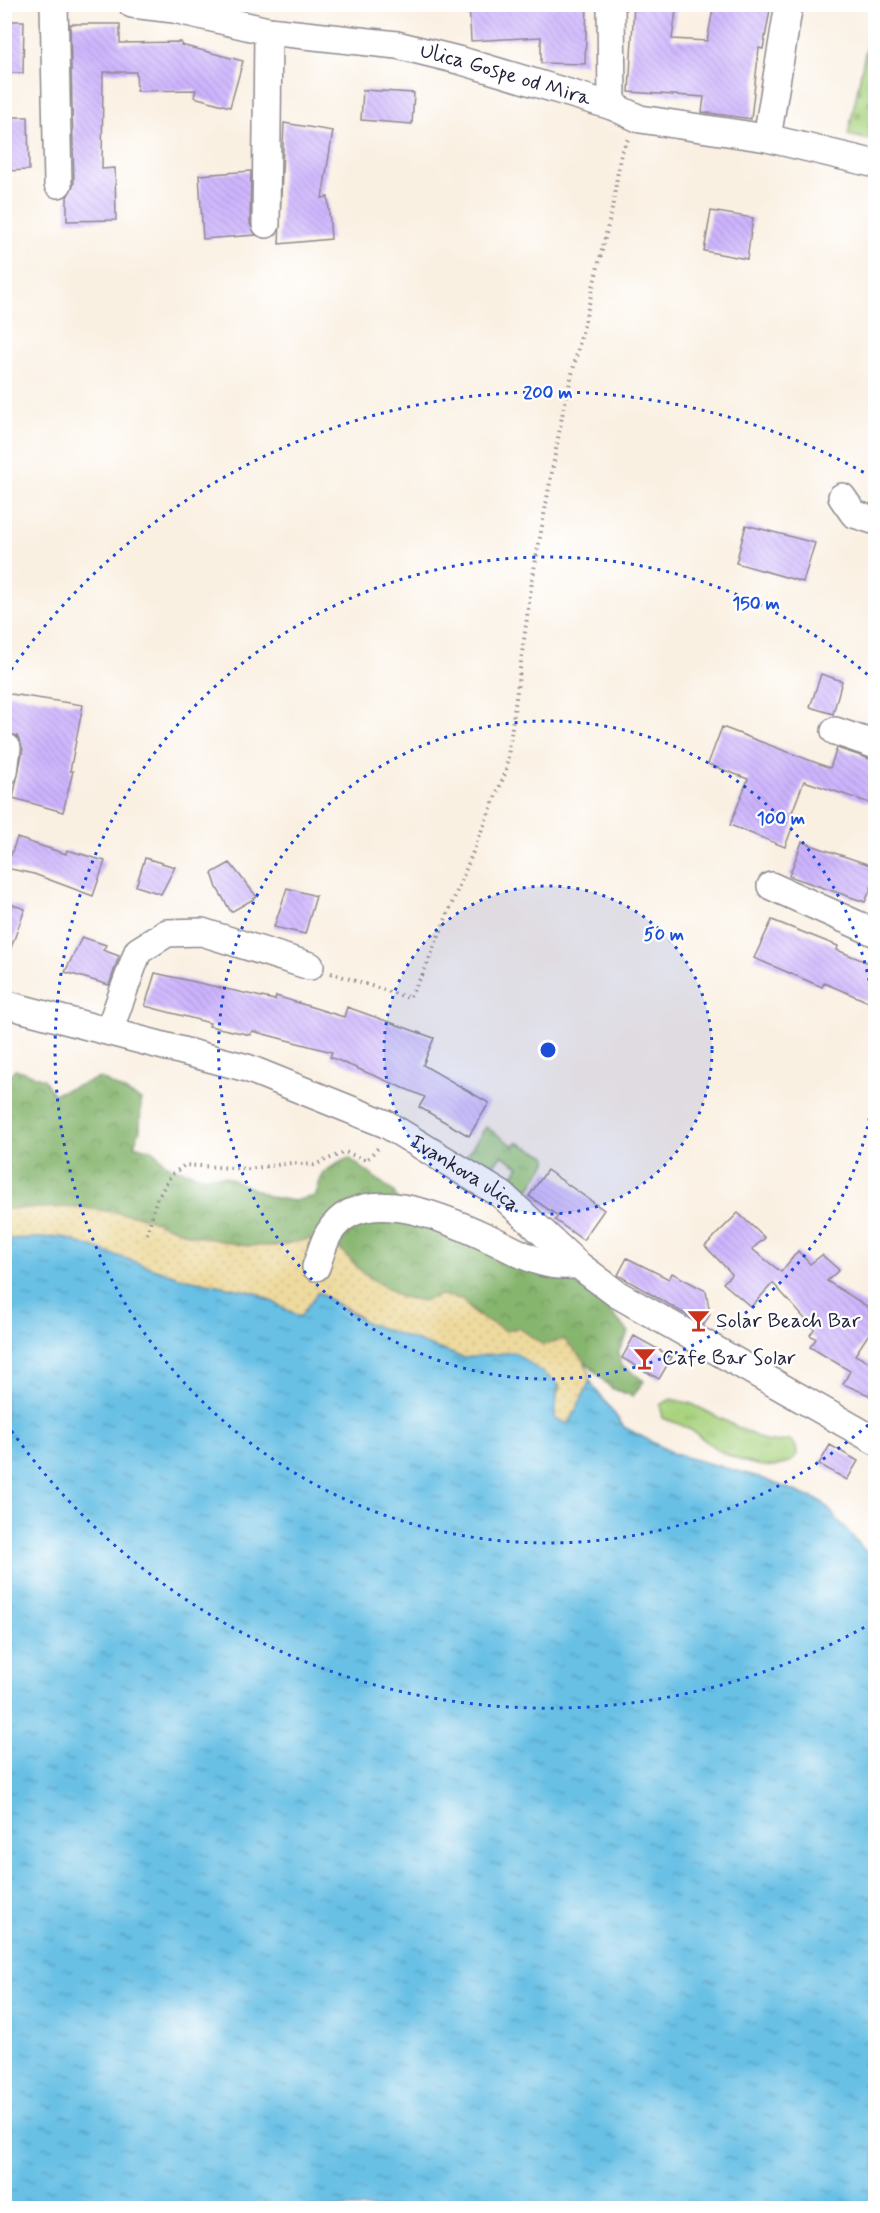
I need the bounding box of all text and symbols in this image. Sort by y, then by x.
street label: Ulica Gospe od Mira [417,37,595,113]
text: 200 m [523,381,573,405]
text: 150 m [732,592,780,616]
text: 100 m [757,807,805,831]
text: 50 m [644,923,684,947]
centre of rings [538,1040,558,1060]
street label: Ivankova ulica [405,1128,526,1218]
place label: Solar Beach Bar [716,1307,861,1335]
bar icon: Solar Beach Bar [685,1308,711,1334]
place label: Cafe Bar Solar [662,1344,796,1372]
bar icon: Cafe Bar Solar [631,1345,657,1371]

